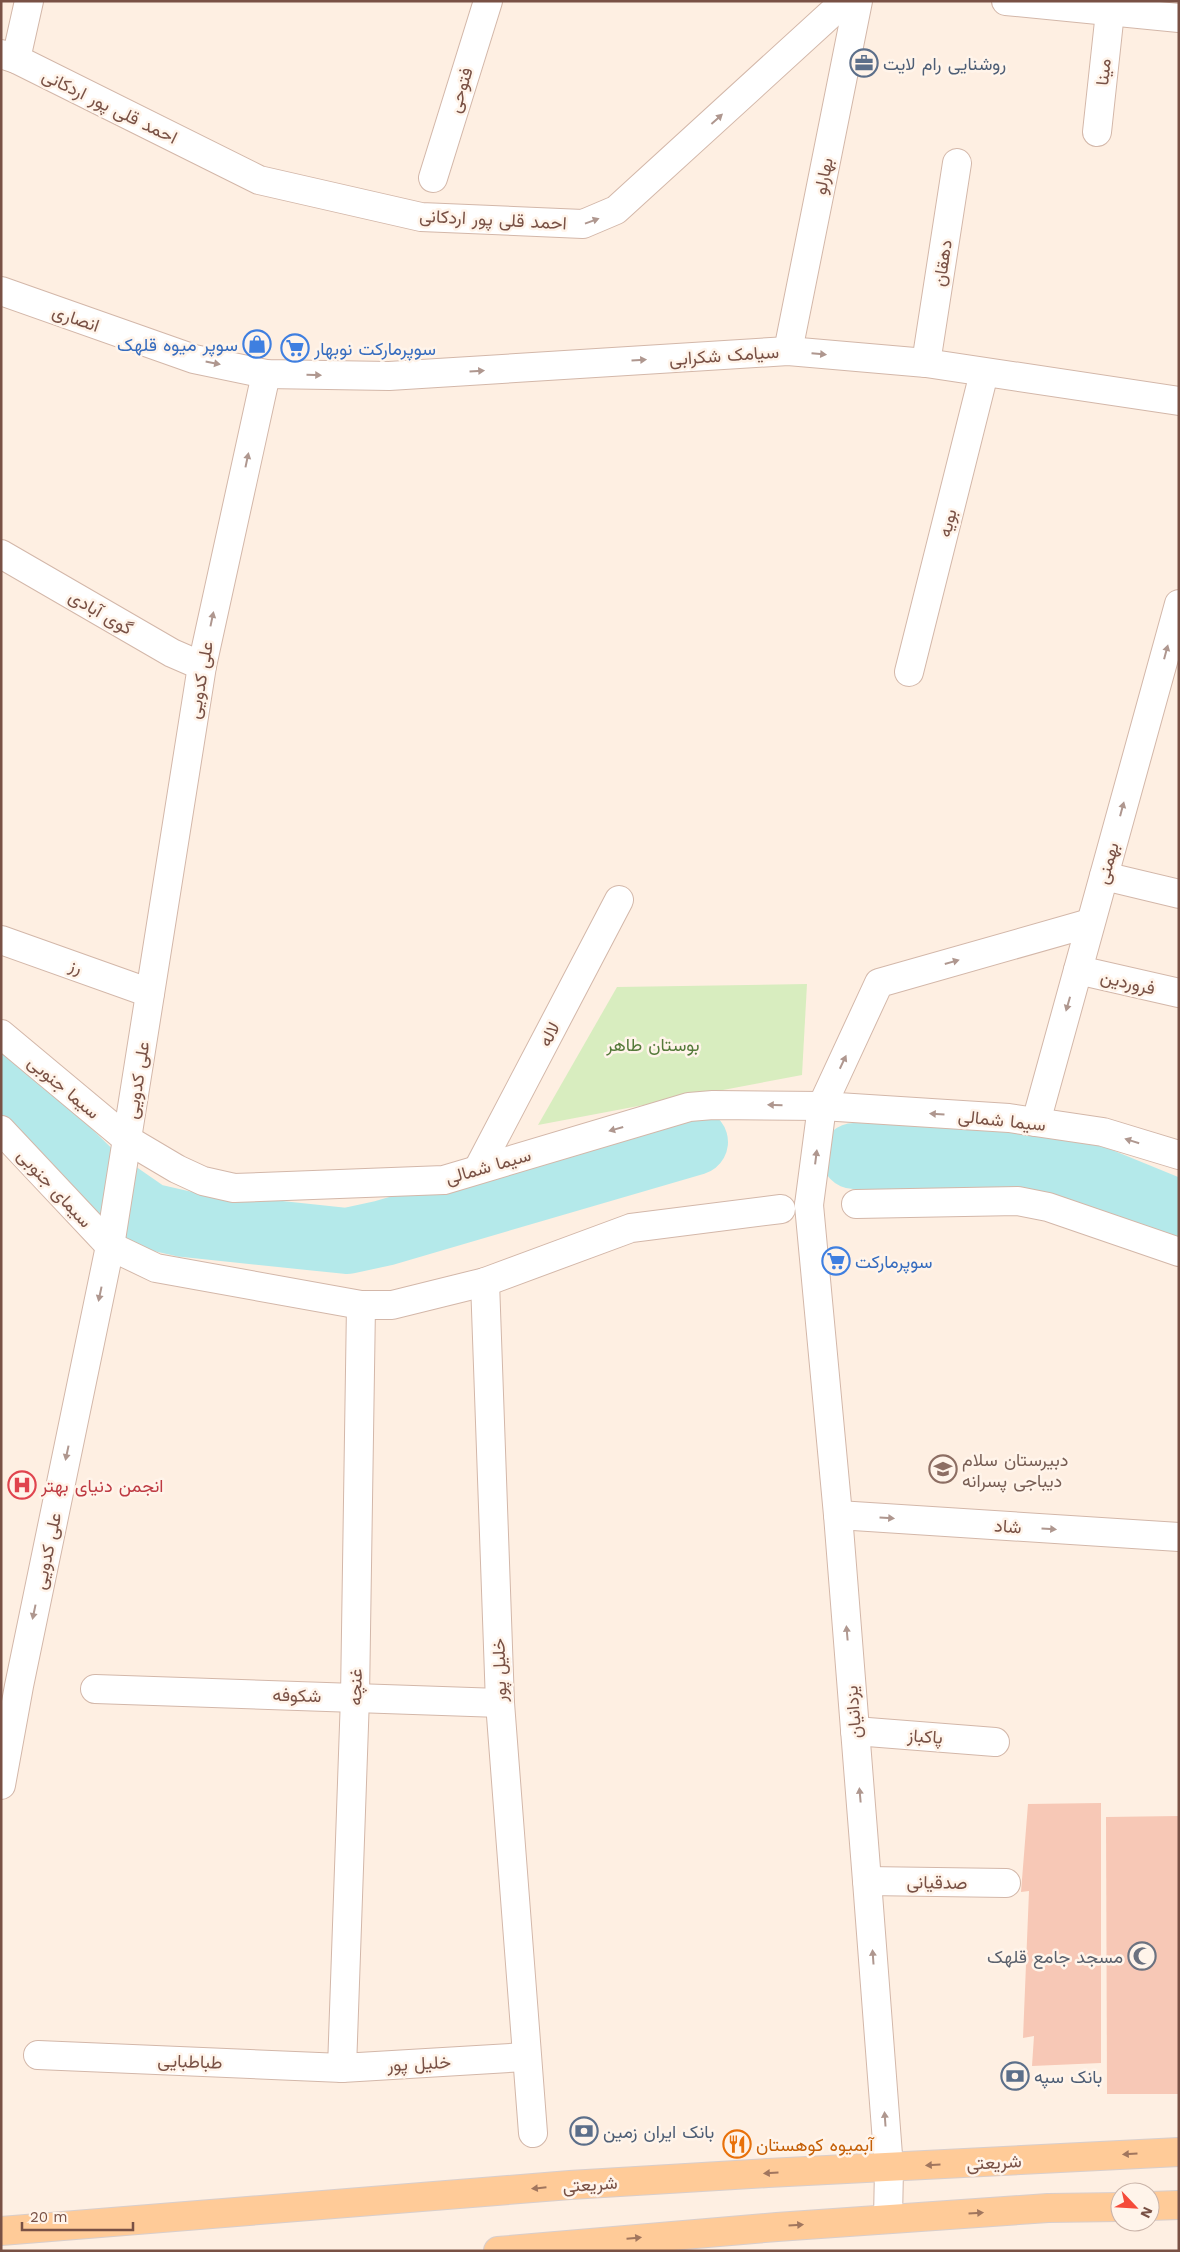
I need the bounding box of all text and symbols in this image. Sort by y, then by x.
office icon: روشنایی رام لایت [849,48,879,78]
place label: روشنایی رام لایت [883,53,1006,76]
street label: مینا [1091,58,1115,86]
street label: احمد قلی پور اردکانی [38,64,181,150]
street label: فتوحی [443,65,478,116]
one-way arrow [710,113,723,124]
street label: بهارلو [809,156,838,196]
street label: احمد قلی پور اردکانی [419,205,567,235]
one-way arrow [584,216,599,224]
street label: دهقان [928,238,956,288]
street label: انصاری [49,300,102,337]
shop icon: سوپر میوه قلهک [242,329,272,359]
supermarket icon: سوپرمارکت نوبهار [280,333,310,363]
place label: سوپر میوه قلهک [117,334,238,357]
place label: سوپرمارکت نوبهار [313,338,436,361]
street label: سیامک شکرابی [668,341,780,370]
one-way arrow [811,350,827,358]
one-way arrow [631,356,647,364]
one-way arrow [205,359,221,367]
one-way arrow [469,366,485,374]
one-way arrow [307,371,323,379]
one-way arrow [243,452,251,468]
street label: بویه [933,507,962,539]
street label: گوی آبادی [65,585,137,640]
one-way arrow [208,611,216,626]
street label: علی کدویی [183,640,218,721]
one-way arrow [1162,645,1170,660]
one-way arrow [1119,801,1127,816]
street label: بهمنی [1091,840,1124,887]
street label: رز [65,954,85,979]
one-way arrow [945,958,960,966]
street label: فروردین [1098,966,1157,999]
one-way arrow [1064,997,1072,1012]
street label: لاله [534,1018,564,1050]
park label: بوستان طاهر [605,1034,700,1056]
street label: علی کدویی [121,1040,154,1120]
street label: سیما جنوبی [23,1051,104,1124]
one-way arrow [838,1054,847,1069]
one-way arrow [767,1101,783,1109]
street label: سیما شمالی [957,1105,1047,1136]
one-way arrow [929,1109,945,1117]
one-way arrow [608,1125,623,1133]
one-way arrow [1124,1136,1139,1144]
street label: سیمای جنوبی [13,1144,97,1232]
street label: سیما شمالی [443,1144,533,1189]
one-way arrow [812,1149,820,1165]
supermarket icon: سوپرمارکت [821,1246,851,1276]
place label: سوپرمارکت [855,1251,932,1274]
one-way arrow [95,1287,103,1303]
one-way arrow [63,1446,71,1461]
place label: دبیرستان سلام دیباجی پسرانه [962,1449,1068,1493]
school or university icon: دبیرستان سلام دیباجی پسرانه [928,1454,958,1484]
hospital icon: انجمن دنیای بهتر [7,1470,37,1500]
place label: انجمن دنیای بهتر [40,1475,164,1497]
street label: علی کدویی [29,1511,66,1592]
one-way arrow [879,1515,895,1523]
street label: شاد [994,1515,1022,1537]
one-way arrow [1041,1525,1057,1533]
one-way arrow [30,1605,38,1620]
one-way arrow [843,1625,851,1641]
street label: خلیل‌ پور [487,1638,513,1703]
street label: غنچه [344,1668,368,1706]
street label: شکوفه [272,1684,322,1707]
street label: یزدانیان [840,1685,867,1739]
street label: پاکباز [905,1724,943,1750]
one-way arrow [856,1787,864,1803]
street label: صدقیانی [906,1871,968,1894]
mosque icon: مسجد جامع قلهک [1127,1941,1157,1971]
place label: مسجد جامع قلهک [987,1946,1123,1969]
one-way arrow [868,1949,876,1965]
street label: طباطبایی [157,2049,223,2074]
street label: خلیل‌ پور [386,2051,452,2077]
bank icon: بانک سپه [1000,2061,1030,2091]
place label: بانک سپه [1034,2066,1102,2089]
one-way arrow [881,2111,889,2127]
bank icon: بانک ایران زمین [569,2116,599,2146]
place label: بانک ایران زمین [603,2121,714,2143]
restaurant icon: آبمیوه کوهستان [722,2129,752,2159]
place label: آبمیوه کوهستان [756,2134,875,2156]
street label: شریعتی [966,2150,1022,2175]
one-way arrow [1122,2151,1138,2159]
one-way arrow [925,2162,941,2170]
one-way arrow [762,2169,778,2177]
street label: شریعتی [562,2172,618,2197]
north arrow [1110,2182,1160,2232]
one-way arrow [530,2184,546,2192]
scale bar [22,2200,134,2232]
text: N [1137,2204,1156,2221]
text: 20 m [30,2208,68,2226]
one-way arrow [968,2209,984,2217]
one-way arrow [788,2221,804,2229]
one-way arrow [626,2234,642,2242]

